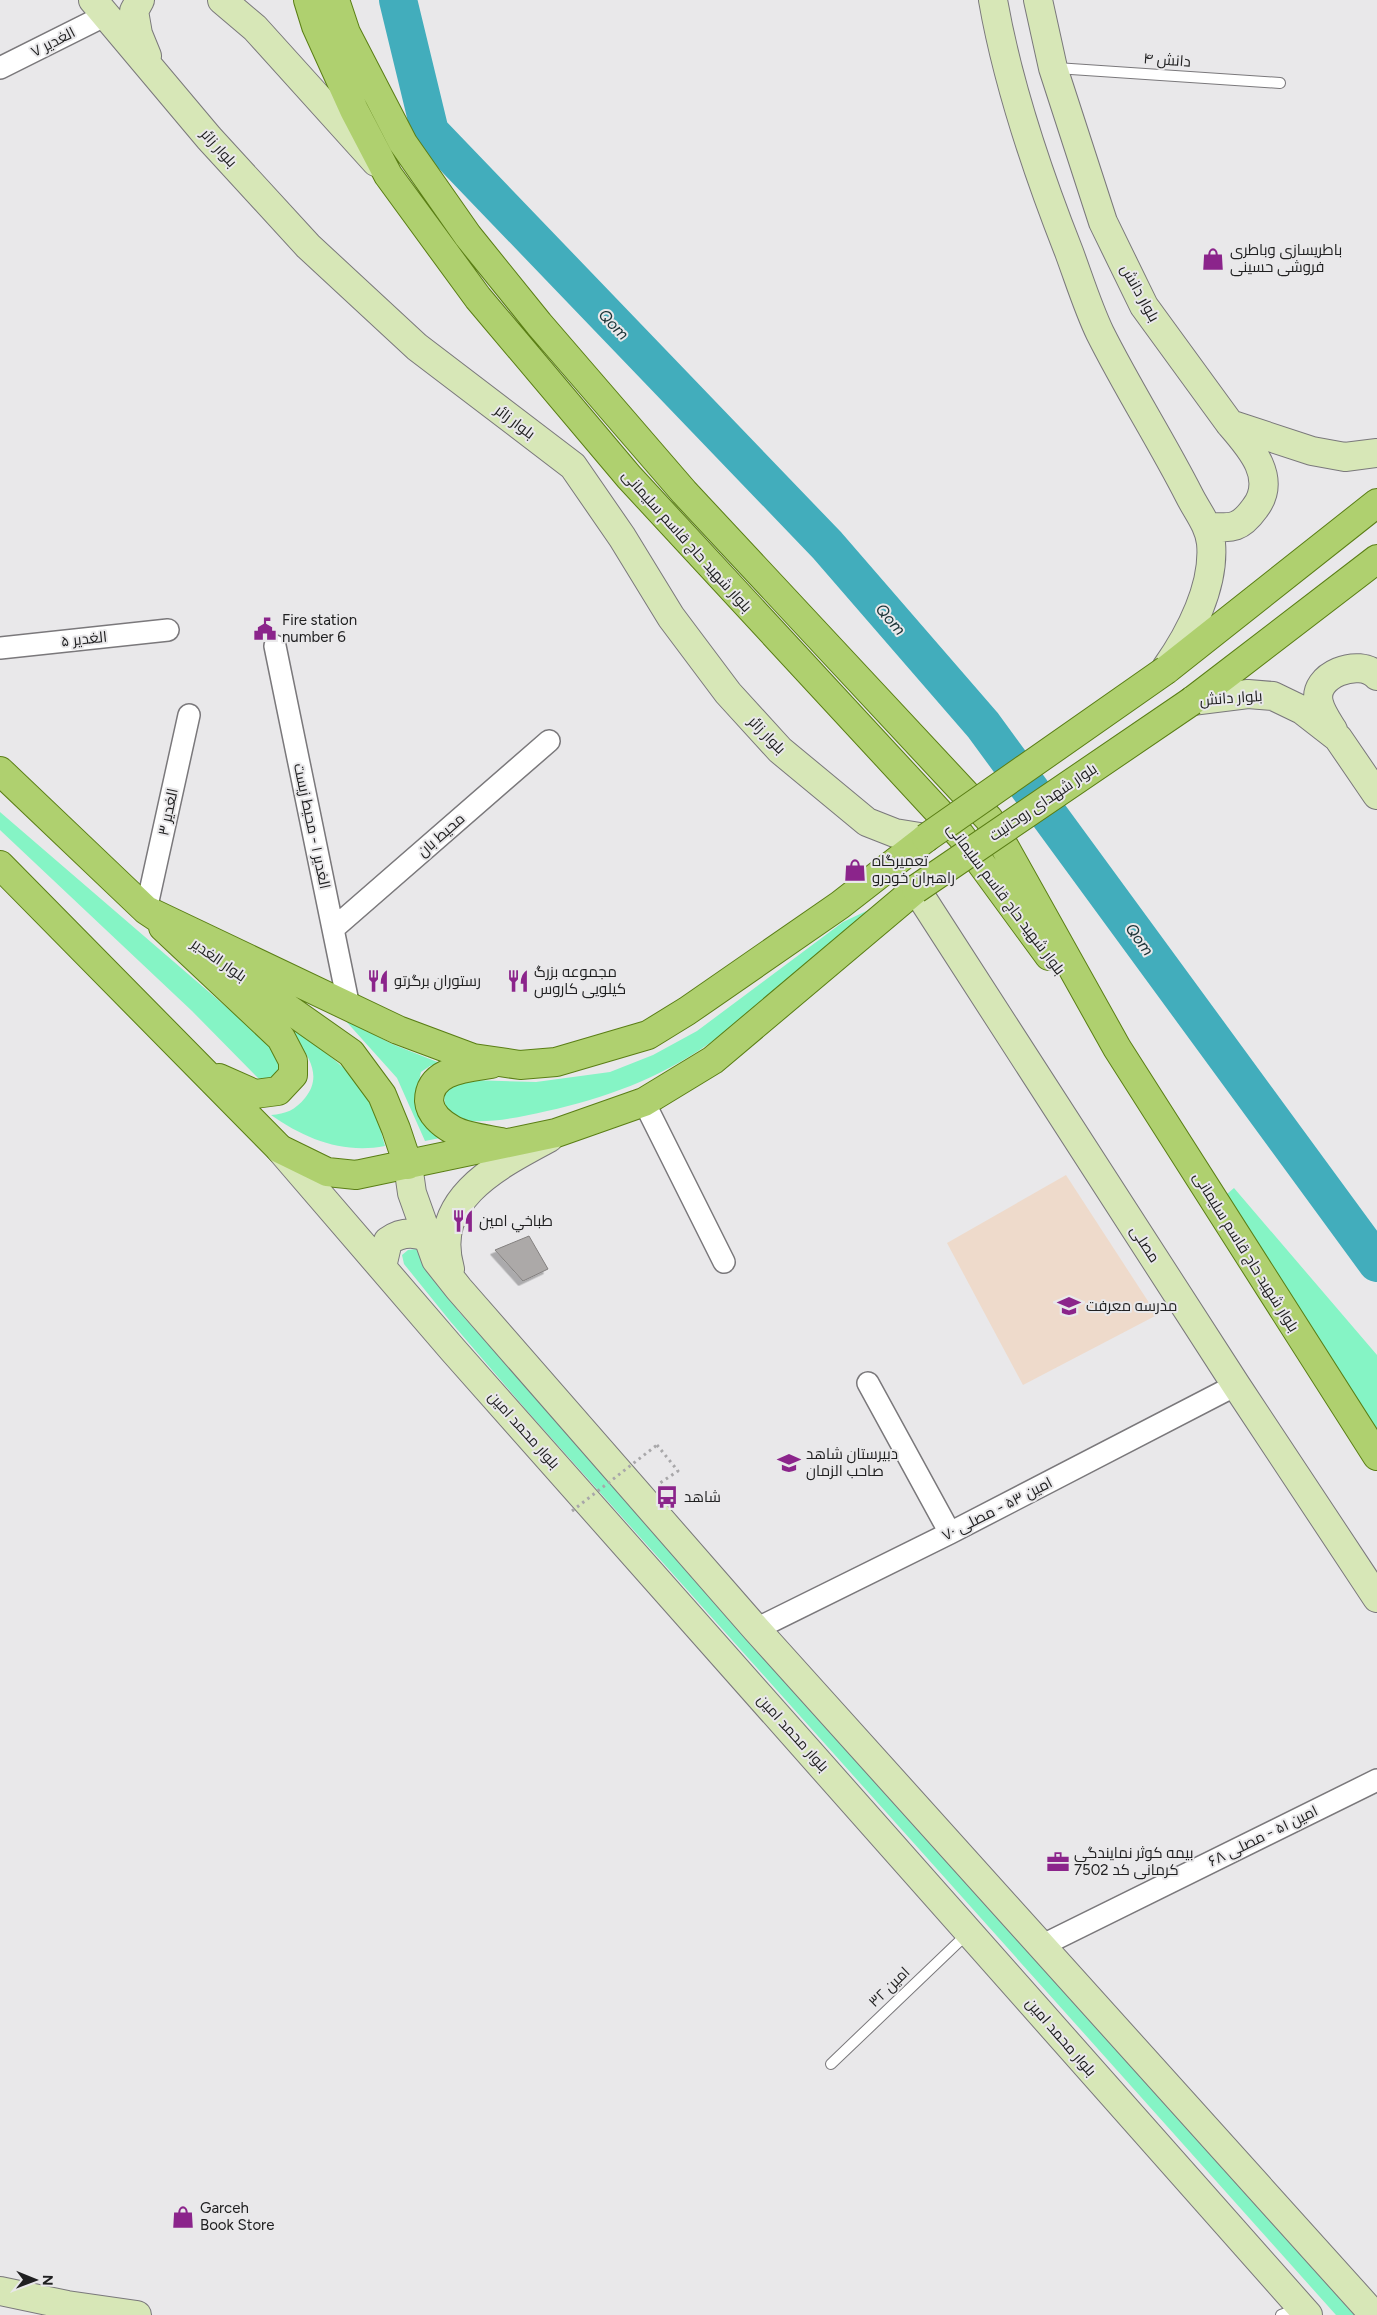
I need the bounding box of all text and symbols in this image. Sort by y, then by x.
street label: الغدیر ۷ [28,23,78,61]
street label: دانش ۴ [1143,49,1191,72]
street label: بلوار زائر [196,124,241,171]
place label: باطریسازی وباطری فروشی حسینی [1230,241,1342,277]
shop icon: باطریسازی وباطری فروشی حسینی [1200,246,1226,272]
street label: بلوار دانش [1116,261,1163,325]
water label: Qom [595,305,633,344]
street label: بلوار زائر [491,401,539,443]
street label: بلوار شهید حاج قاسم سلیمانی [617,466,756,617]
water label: Qom [872,600,910,639]
place label: Fire station number 6 [282,611,357,646]
public building icon: Fire station number 6 [252,616,278,642]
street label: الغدیر ۵ [60,628,108,650]
street label: بلوار دانش [1199,687,1263,710]
street label: بلوار زائر [744,712,789,758]
street label: بلوار شهدای روحانیت [986,759,1101,846]
street label: الغدیر ۱ - محیط زیست [290,761,334,891]
street label: الغدیر ۳ [154,787,182,837]
street label: محیط بان [414,809,469,861]
street label: بلوار شهید حاج قاسم سلیمانی [941,820,1069,980]
place label: تعمیرگاه راهبران خودرو [872,852,955,888]
shop icon: تعمیرگاه راهبران خودرو [842,857,868,883]
water label: Qom [1122,919,1158,960]
street label: بلوار الغدیر [187,934,250,985]
place label: مجموعه بزرگ کیلویی کاروس [534,963,626,999]
restaurant icon: رستوران برگرتو [365,968,391,994]
restaurant icon: مجموعه بزرگ کیلویی کاروس [505,968,531,994]
place label: رستوران برگرتو [394,972,481,991]
street label: بلوار شهید حاج قاسم سلیمانی [1188,1169,1303,1336]
restaurant icon: طباخي امين [450,1208,476,1234]
place label: طباخي امين [479,1212,553,1233]
street label: مصلی [1126,1222,1164,1266]
school or university icon: مدرسه معرفت [1056,1293,1082,1319]
place label: مدرسه معرفت [1086,1297,1177,1315]
street label: بلوار محمد امین [484,1388,563,1473]
place label: دبیرستان شاهد صاحب الزمان [806,1445,898,1481]
school or university icon: دبیرستان شاهد صاحب الزمان [776,1450,802,1476]
street label: امین ۵۳ - مصلی ۷۰ [939,1473,1056,1545]
bus stop icon: شاهد [654,1484,680,1510]
place label: شاهد [684,1488,721,1506]
street label: بلوار محمد امین [753,1691,832,1776]
street label: امین ۵۱ - مصلی ۶۸ [1205,1802,1321,1871]
place label: بیمه کوثر نمایندگی کرمانی کد 7502 [1074,1844,1194,1880]
office icon: بیمه کوثر نمایندگی کرمانی کد 7502 [1045,1849,1071,1875]
street label: امین ۳۲ [865,1963,914,2012]
street label: بلوار محمد امین [1021,1994,1100,2081]
place label: Garceh Book Store [200,2199,274,2234]
shop icon: Garceh Book Store [170,2204,196,2230]
north arrow [10,2255,60,2305]
text: N [39,2275,56,2286]

